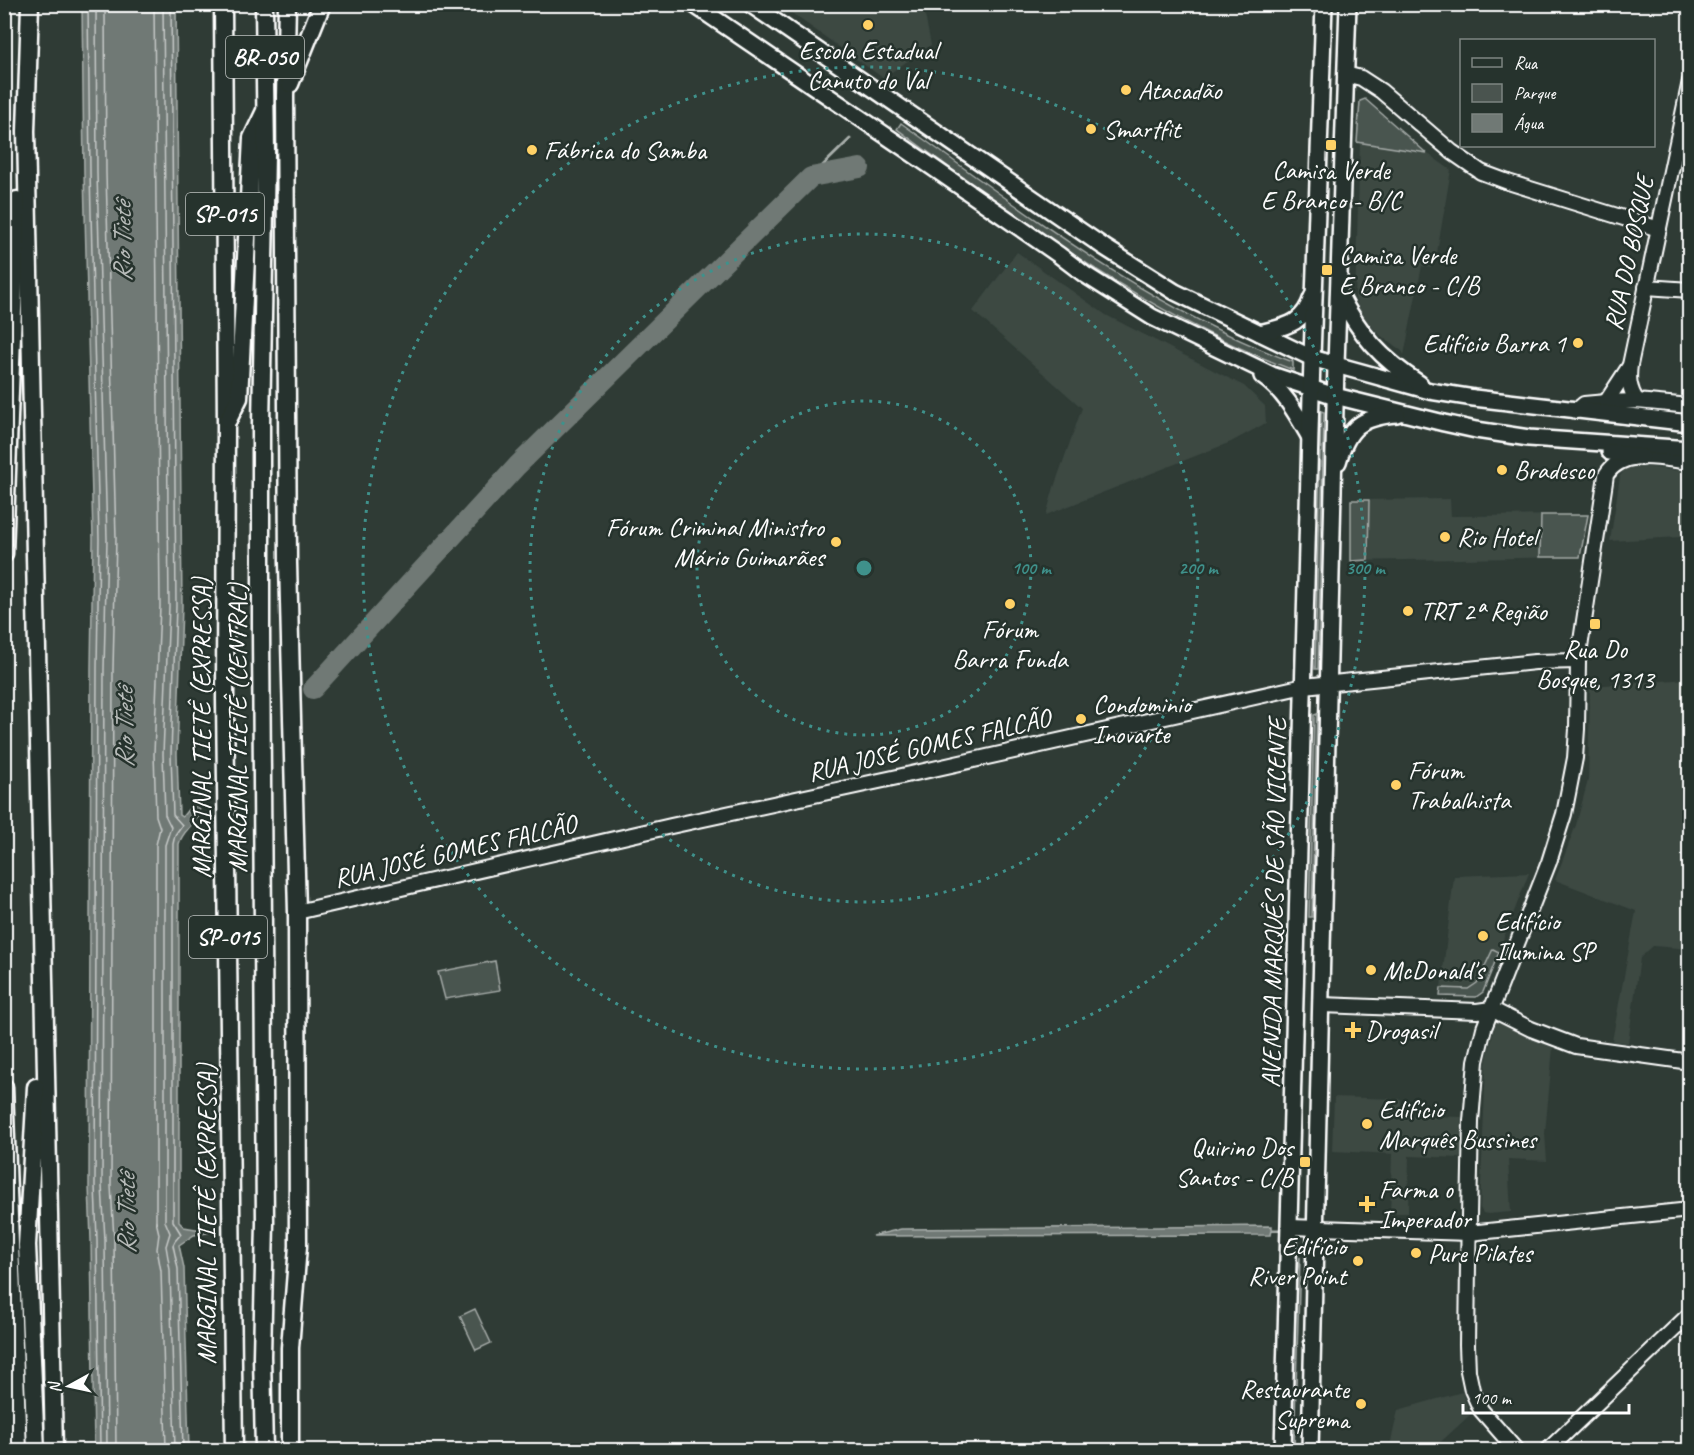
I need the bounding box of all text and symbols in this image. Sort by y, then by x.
marker: Escola Estadual Canuto do Val [861,18,875,32]
place label: Escola Estadual Canuto do Val [799,34,942,97]
road number: BR-050 [226,36,304,78]
legend [1460,39,1655,147]
text: Rua [1514,52,1539,74]
place label: Atacadão [1138,74,1223,107]
text: Parque [1514,82,1556,104]
marker: Atacadão [1119,83,1133,97]
text: Água [1514,112,1545,134]
place label: Smartfit [1103,113,1182,146]
marker: Smartfit [1084,122,1098,136]
place label: Fábrica do Samba [544,134,708,167]
marker: Camisa Verde E Branco - B/C [1324,138,1338,152]
marker: Fábrica do Samba [525,143,539,157]
place label: Camisa Verde E Branco - B/C [1261,154,1404,217]
street label: RUA DO BOSQUE [1596,169,1662,333]
road number: SP-015 [186,193,264,235]
water label: Rio Tietê [105,196,139,282]
place label: Camisa Verde E Branco - C/B [1339,239,1481,302]
marker: Camisa Verde E Branco - C/B [1320,263,1334,277]
place label: Edifício Barra 1 [1423,327,1567,360]
marker: Edifício Barra 1 [1571,336,1585,350]
place label: Bradesco [1514,454,1596,487]
marker: Bradesco [1495,463,1509,477]
place label: Fórum Criminal Ministro Mário Guimarães [606,511,826,574]
place label: Rio Hotel [1457,521,1541,554]
marker: Rio Hotel [1438,530,1452,544]
marker: Fórum Criminal Ministro Mário Guimarães [829,535,843,549]
text: 100 m [1012,557,1052,579]
text: 200 m [1179,557,1219,579]
text: 300 m [1346,557,1386,579]
centre of rings [854,558,874,578]
street label: MARGINAL TIETÊ (EXPRESSA) [185,576,218,878]
street label: MARGINAL TIETÊ (CENTRAL) [221,582,254,873]
place label: TRT 2ª Região [1420,595,1548,628]
marker: Fórum Barra Funda [1003,597,1017,611]
marker: TRT 2ª Região [1401,604,1415,618]
place label: Fórum Barra Funda [953,613,1069,676]
marker: Rua Do Bosque, 1313 [1588,617,1602,631]
place label: Rua Do Bosque, 1313 [1536,633,1656,696]
water label: Rio Tietê [107,682,141,768]
place label: Condominio Inovarte [1093,688,1194,751]
street label: RUA JOSÉ GOMES FALCÃO [805,700,1056,789]
marker: Condominio Inovarte [1074,712,1088,726]
street label: AVENIDA MARQUÊS DE SÃO VICENTE [1254,715,1294,1088]
place label: Fórum Trabalhista [1408,754,1512,817]
marker: Fórum Trabalhista [1389,778,1403,792]
street label: RUA JOSÉ GOMES FALCÃO [331,806,582,895]
place label: Edifício Ilumina SP [1495,905,1597,968]
road number: SP-015 [189,916,267,958]
marker: Edifício Ilumina SP [1476,929,1490,943]
place label: McDonald's [1383,954,1486,987]
marker: McDonald's [1364,963,1378,977]
place label: Drogasil [1365,1014,1441,1047]
marker: Drogasil [1346,1023,1360,1037]
street label: MARGINAL TIETÊ (EXPRESSA) [190,1062,223,1364]
place label: Edifício Marquês Bussines [1379,1093,1538,1156]
marker: Edifício Marquês Bussines [1360,1117,1374,1131]
place label: Quirino Dos Santos - C/B [1175,1131,1295,1194]
marker: Quirino Dos Santos - C/B [1298,1155,1312,1169]
water label: Rio Tietê [109,1168,143,1254]
place label: Farma o Imperador [1379,1173,1472,1236]
marker: Farma o Imperador [1360,1197,1374,1211]
place label: Edifício River Point [1248,1230,1349,1293]
place label: Pure Pilates [1428,1237,1534,1270]
marker: Pure Pilates [1409,1246,1423,1260]
marker: Edifício River Point [1351,1254,1365,1268]
north arrow [39,1356,99,1416]
place label: Restaurante Suprema [1240,1373,1351,1436]
scale bar [1463,1377,1630,1415]
text: N [44,1379,66,1394]
text: 100 m [1472,1387,1513,1409]
marker: Restaurante Suprema [1354,1397,1368,1411]

